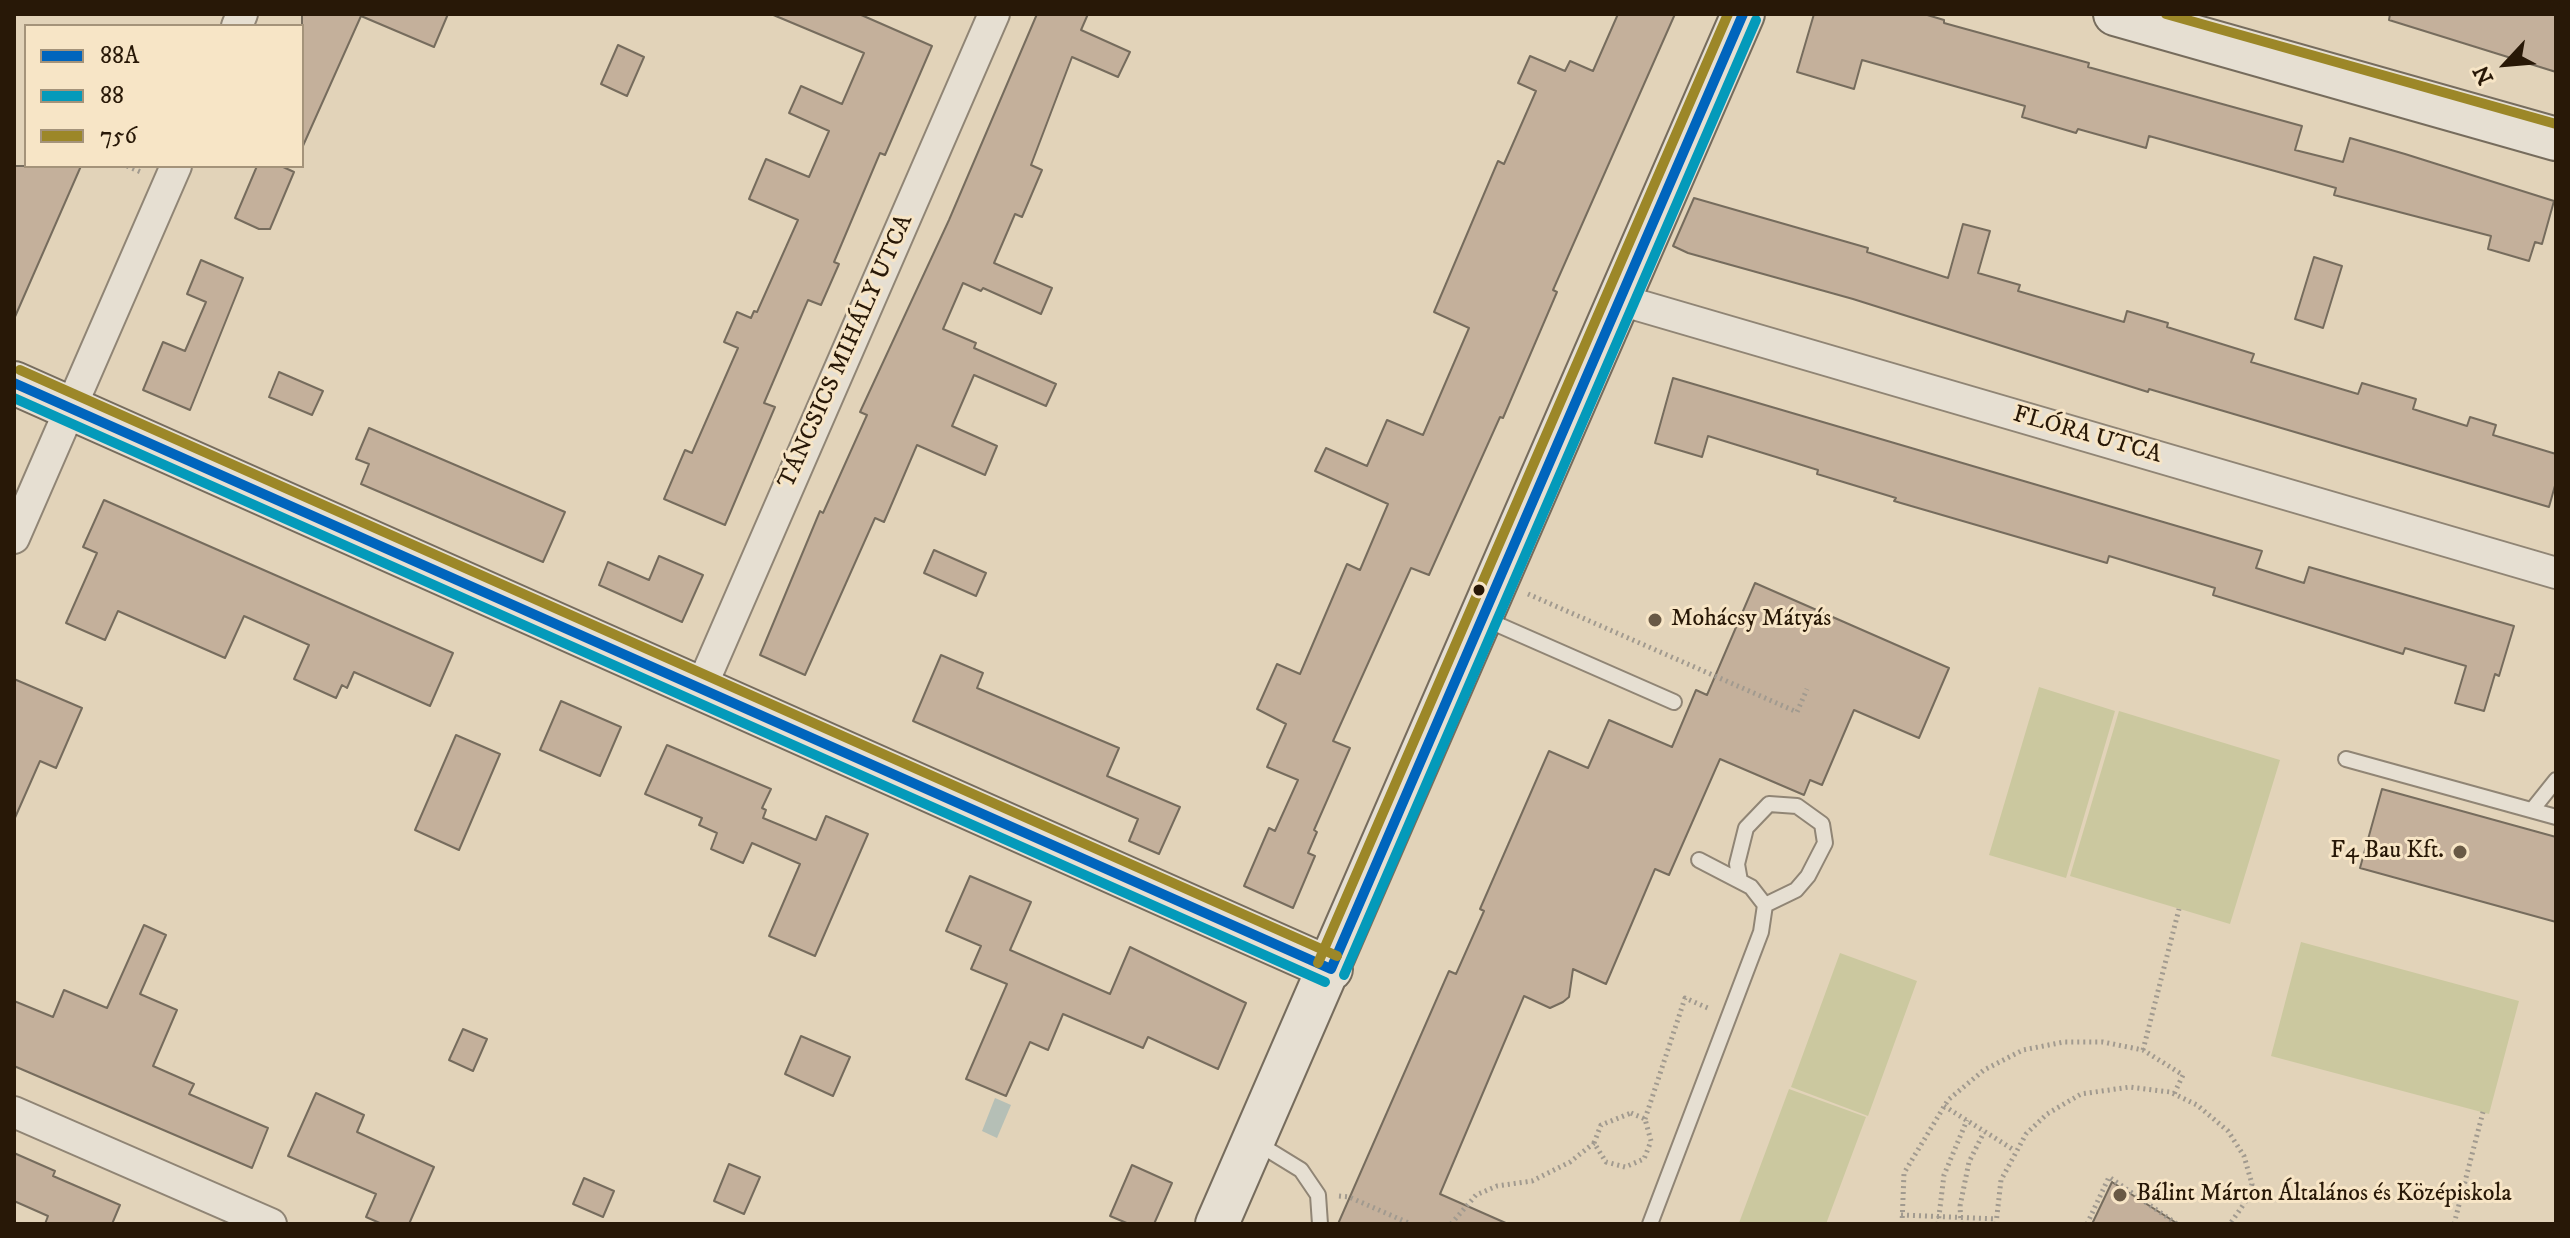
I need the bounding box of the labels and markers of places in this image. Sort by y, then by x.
unlabelled marker [1471,582,1487,598]
place label: Mohácsy Mátyás [1671,606,1831,634]
marker: Mohácsy Mátyás [1646,611,1664,629]
place label: F4 Bau Kft. [2330,838,2444,866]
marker: F4 Bau Kft. [2451,843,2469,861]
place label: Bálint Márton Általános és Középiskola [2136,1181,2512,1209]
marker: Bálint Márton Általános és Középiskola [2111,1186,2129,1204]

